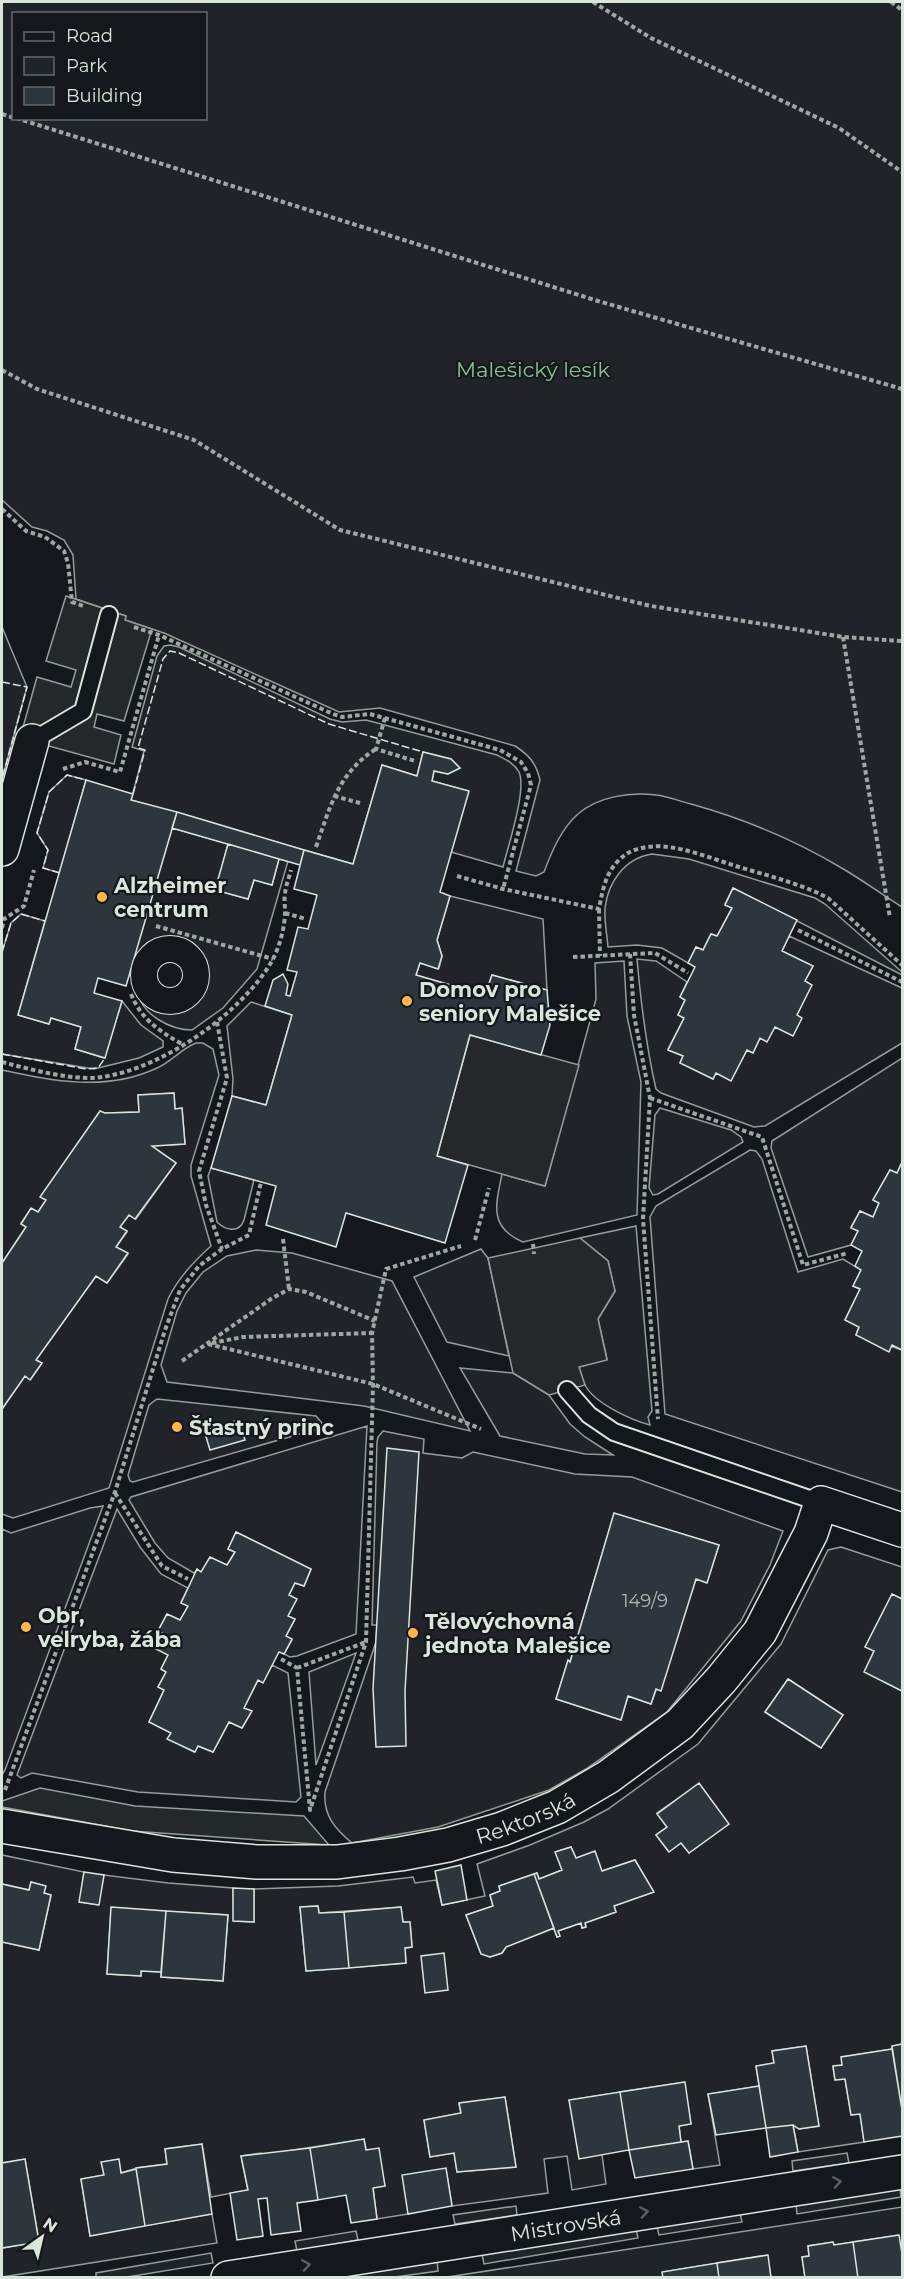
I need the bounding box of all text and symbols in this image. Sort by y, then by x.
legend [12,12,207,120]
text: Road [66,25,113,47]
text: Park [66,55,107,77]
text: Building [66,85,143,107]
park label: Malešický lesík [456,357,610,382]
place label: Alzheimer centrum [113,873,226,922]
marker: Alzheimer centrum [95,890,109,904]
place label: Domov pro seniory Malešice [419,977,601,1026]
marker: Domov pro seniory Malešice [400,994,414,1008]
place label: Šťastný princ [189,1415,335,1440]
marker: Šťastný princ [170,1420,184,1434]
house number: 149/9 [622,1590,668,1612]
place label: Obr, velryba, žába [37,1603,182,1652]
place label: Tělovýchovná jednota Malešice [423,1609,611,1658]
marker: Obr, velryba, žába [19,1620,33,1634]
marker: Tělovýchovná jednota Malešice [406,1626,420,1640]
street label: Rektorská [473,1787,580,1849]
one-way arrow [832,2176,842,2188]
street label: Mistrovská [509,2204,623,2246]
one-way arrow [639,2206,649,2219]
north arrow [12,2207,72,2267]
text: N [39,2213,61,2236]
one-way arrow [302,2260,311,2272]

